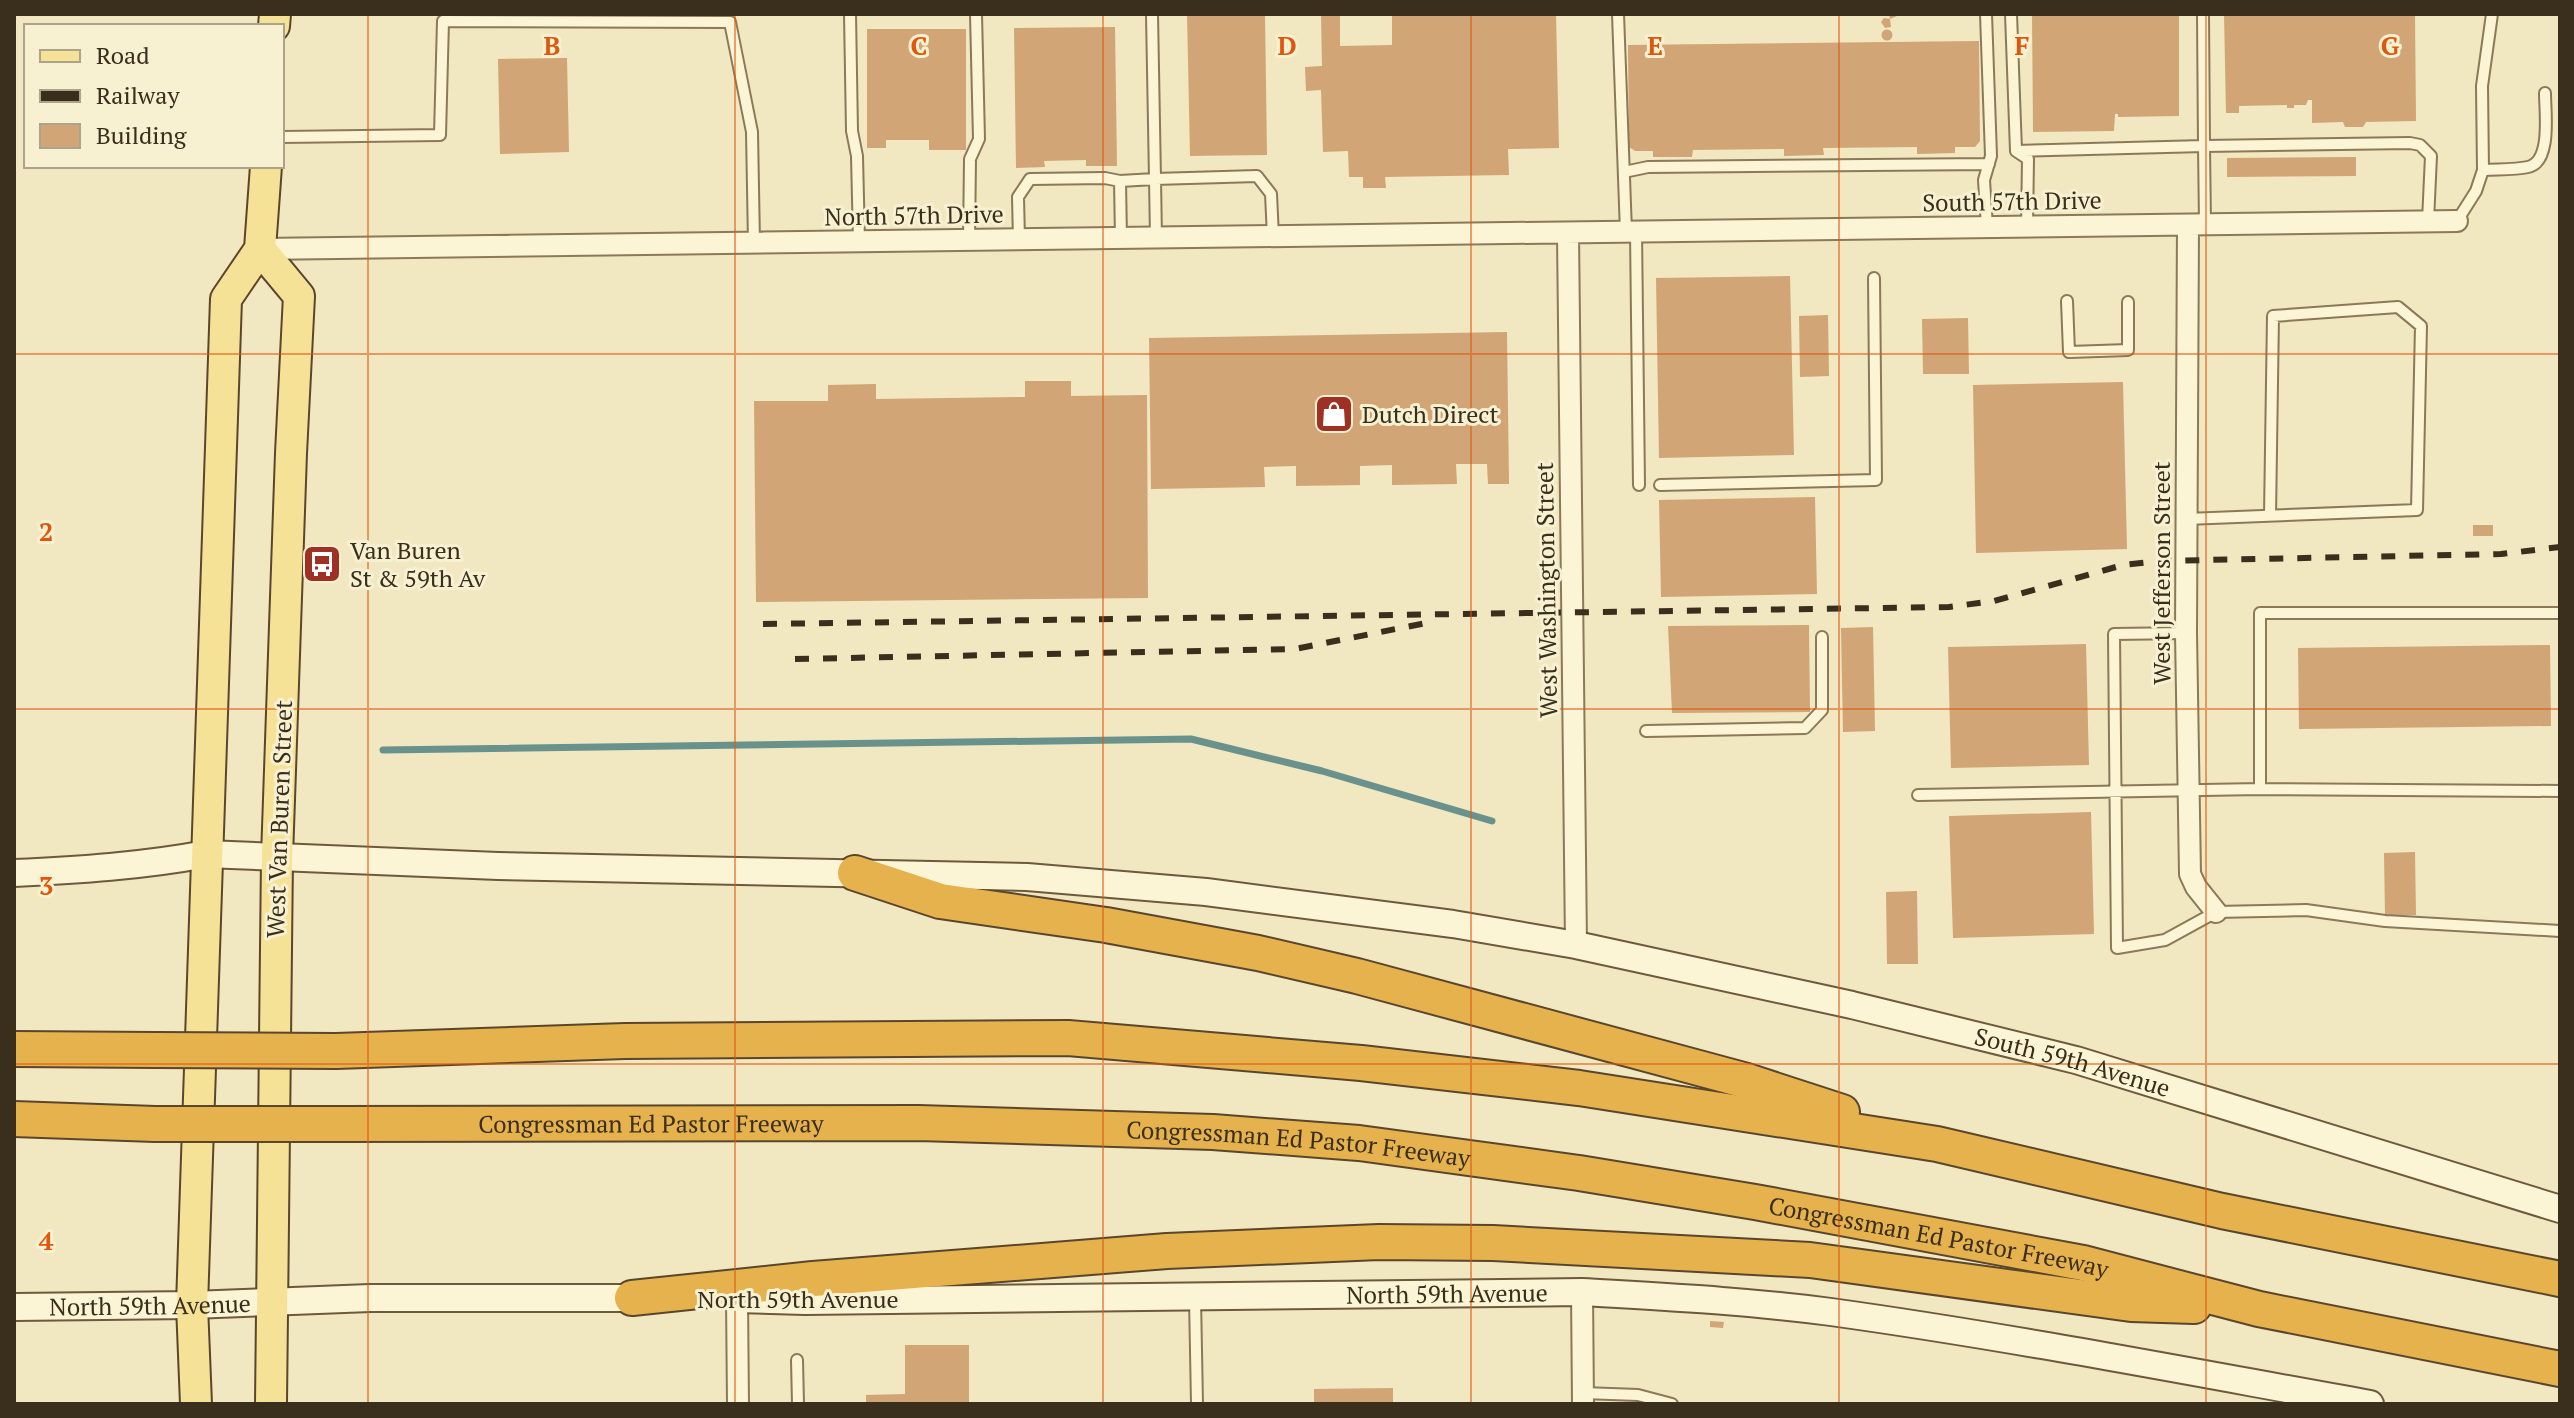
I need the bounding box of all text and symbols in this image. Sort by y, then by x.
legend [24,24,284,168]
text: B [544,28,560,62]
text: C [911,28,927,62]
text: D [1277,28,1297,62]
text: E [1647,28,1663,62]
text: F [2015,28,2030,62]
text: G [2381,28,2400,62]
text: Road [96,39,150,71]
text: Railway [96,79,180,111]
text: Building [96,119,187,151]
street label: South 57th Drive [1922,183,2102,219]
street label: North 57th Drive [824,197,1004,233]
shop icon: Dutch Direct [1313,393,1355,435]
place label: Dutch Direct [1362,398,1498,430]
street label: West Jefferson Street [2145,461,2177,685]
street label: West Washington Street [1528,462,1564,718]
text: 2 [39,514,53,548]
place label: Van Buren St & 59th Av [350,534,486,594]
bus stop icon: Van Buren St & 59th Av [301,543,343,585]
street label: West Van Buren Street [259,699,299,938]
text: 3 [39,868,53,902]
street label: South 59th Avenue [1971,1020,2174,1104]
street label: Congressman Ed Pastor Freeway [478,1107,825,1140]
street label: Congressman Ed Pastor Freeway [1126,1113,1473,1174]
street label: Congressman Ed Pastor Freeway [1766,1189,2113,1285]
text: 4 [39,1223,54,1257]
street label: North 59th Avenue [1346,1276,1548,1311]
street label: North 59th Avenue [697,1283,899,1315]
street label: North 59th Avenue [49,1287,251,1323]

